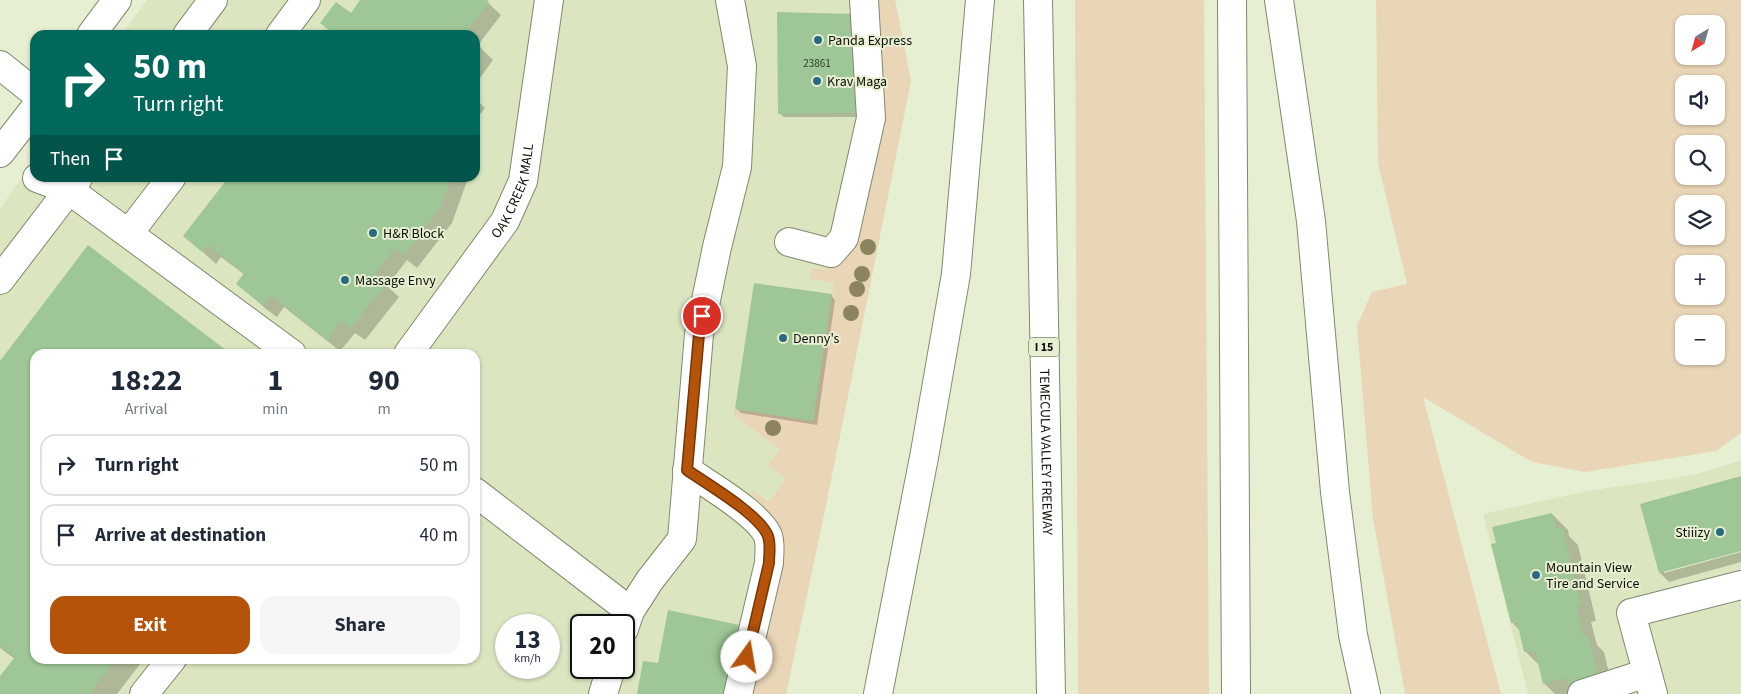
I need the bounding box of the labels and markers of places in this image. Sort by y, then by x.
place label: Panda Express [828,31,912,51]
marker: Panda Express [812,34,824,46]
place label: Krav Maga [827,72,887,92]
marker: Krav Maga [811,75,823,87]
place label: H&R Block [383,224,444,244]
marker: H&R Block [367,227,379,239]
place label: Massage Envy [355,271,436,291]
marker: Massage Envy [339,274,351,286]
pin [681,295,723,337]
place label: Denny's [793,329,840,349]
marker: Denny's [777,332,789,344]
place label: Stiiizy [1675,523,1710,543]
marker: Stiiizy [1714,526,1726,538]
place label: Mountain View Tire and Service [1546,558,1639,594]
marker: Mountain View Tire and Service [1530,569,1542,581]

